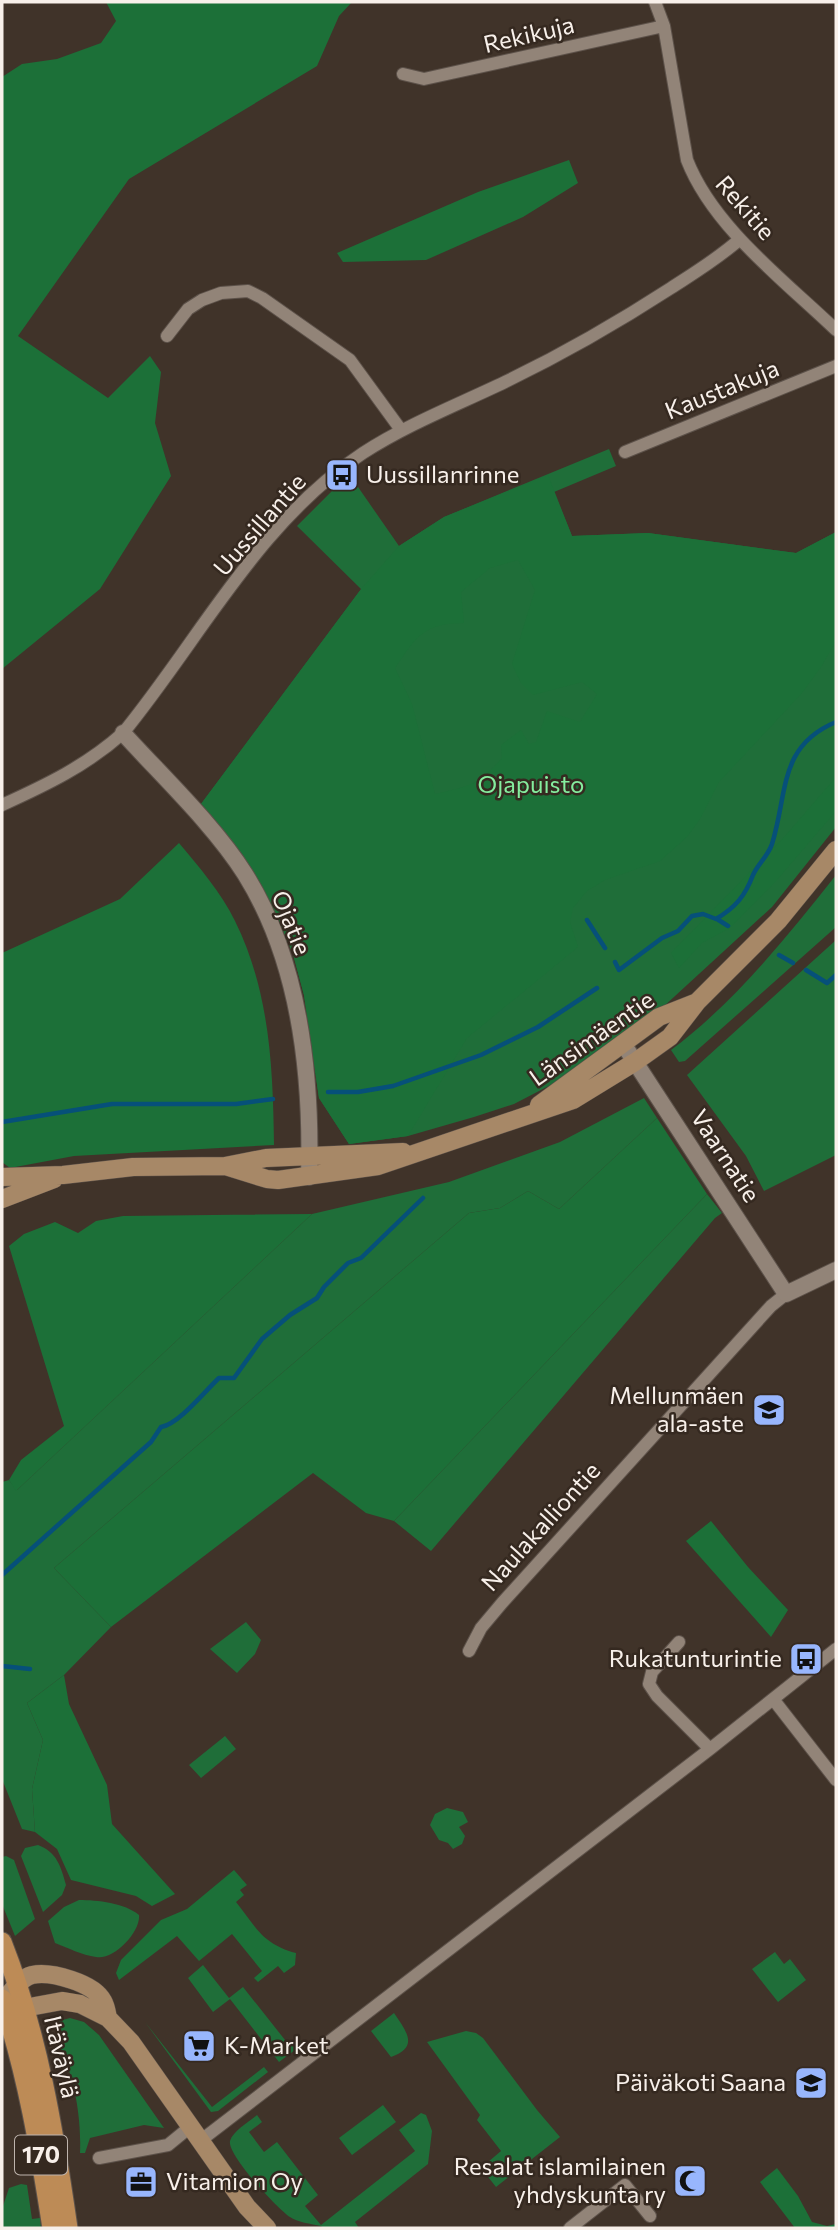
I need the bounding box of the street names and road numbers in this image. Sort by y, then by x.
street label: Rekikuja [480,9,577,58]
street label: Rekitie [710,169,782,245]
street label: Kaustakuja [660,353,783,425]
street label: Uussillantie [207,467,311,581]
street label: Ojatie [266,886,318,959]
street label: Länsimäentie [523,984,659,1091]
street label: Vaarnatie [686,1103,767,1207]
street label: Naulakalliontie [474,1456,605,1596]
street label: Itäväylä [39,2013,86,2101]
road number: 170 [15,2136,67,2174]

